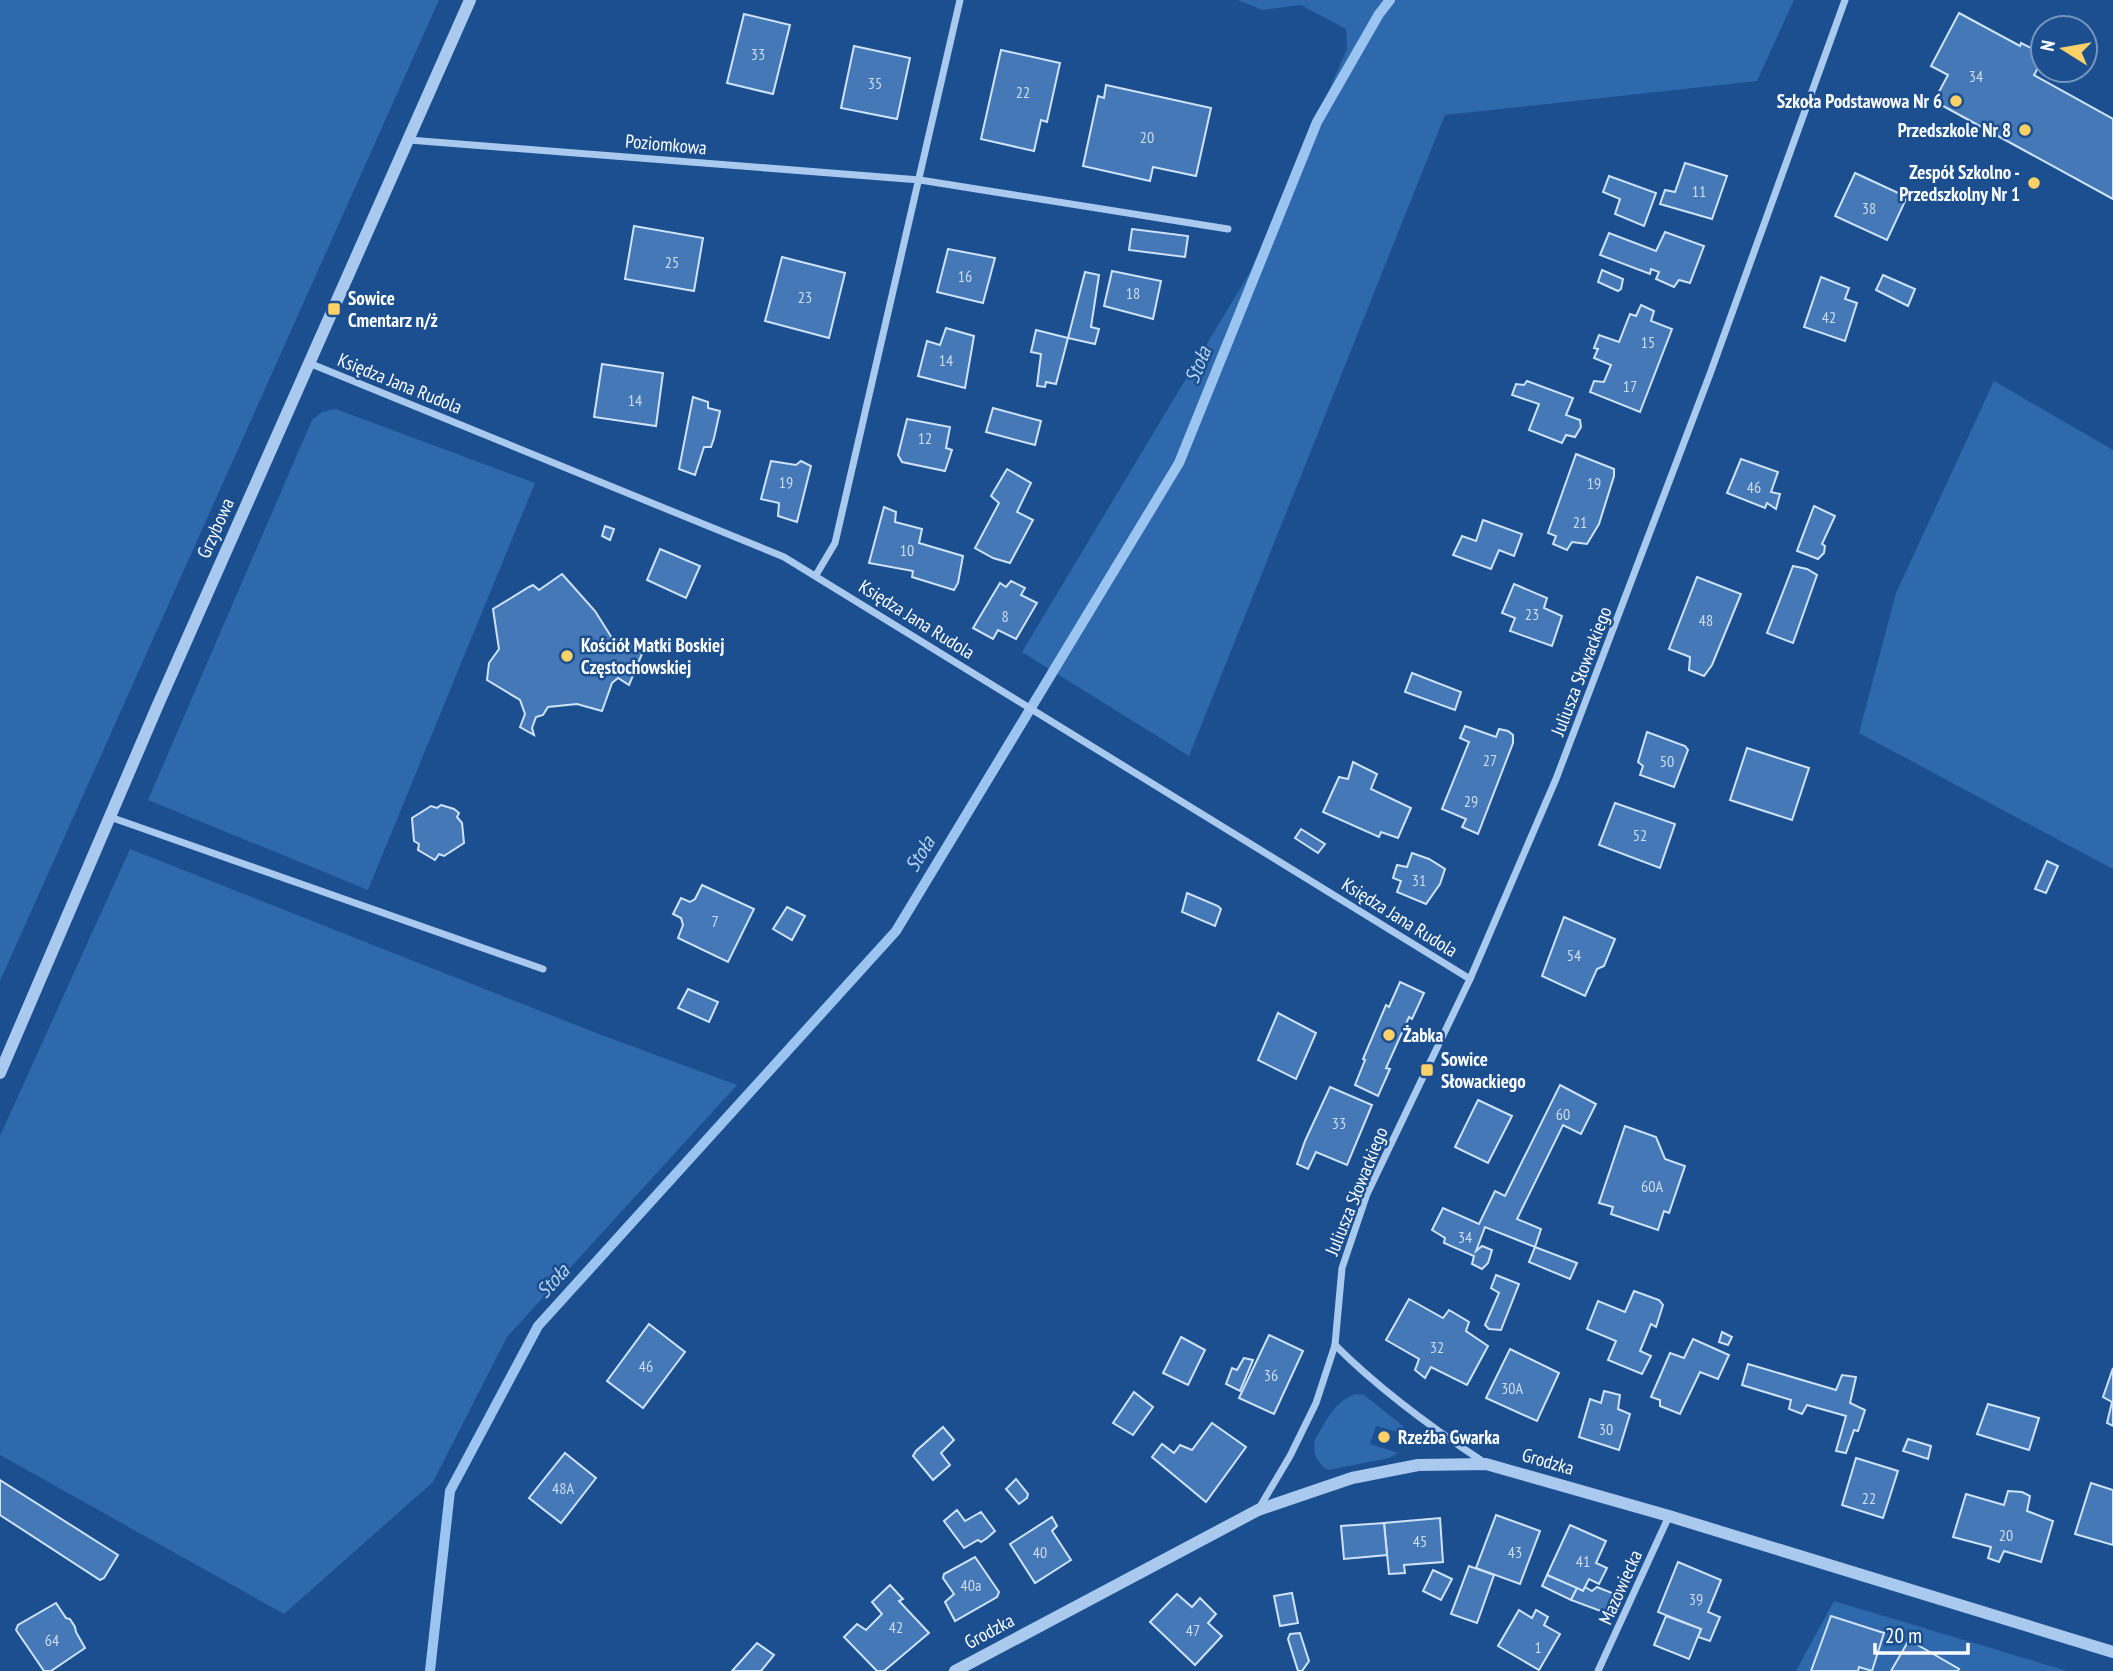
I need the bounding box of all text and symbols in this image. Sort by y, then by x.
north arrow [2029,14,2099,84]
text: N [2035,38,2060,53]
house number: 33 [751,44,765,64]
house number: 34 [1969,66,1983,86]
house number: 35 [868,73,882,93]
house number: 22 [1016,82,1030,102]
place label: Szkoła Podstawowa Nr 6 [1777,89,1942,113]
marker: Szkoła Podstawowa Nr 6 [1948,93,1964,109]
place label: Przedszkole Nr 8 [1898,118,2011,142]
marker: Przedszkole Nr 8 [2017,122,2033,138]
house number: 20 [1140,127,1154,147]
street label: Poziomkowa [624,128,708,160]
place label: Zespół Szkolno - Przedszkolny Nr 1 [1899,160,2020,206]
marker: Zespół Szkolno - Przedszkolny Nr 1 [2026,175,2042,191]
house number: 11 [1692,181,1706,201]
house number: 38 [1862,198,1876,218]
house number: 25 [665,252,679,272]
house number: 16 [958,266,972,286]
house number: 18 [1126,283,1140,303]
place label: Sowice Cmentarz n/ż [348,286,438,332]
house number: 23 [798,287,812,307]
marker: Sowice Cmentarz n/ż [326,301,342,317]
house number: 42 [1822,307,1836,327]
house number: 15 [1641,332,1655,352]
water label: Stoła [1178,341,1218,387]
street label: Księdza Jana Rudola [334,347,466,419]
house number: 14 [939,350,953,370]
house number: 17 [1623,376,1637,396]
house number: 14 [628,390,642,410]
house number: 12 [918,428,932,448]
house number: 19 [779,472,793,492]
house number: 19 [1587,473,1601,493]
house number: 46 [1747,477,1761,497]
street label: Grzybowa [191,494,239,562]
house number: 21 [1573,512,1587,532]
house number: 10 [900,540,914,560]
street label: Księdza Jana Rudola [855,574,979,664]
street label: Juliusza Słowackiego [1545,603,1617,740]
house number: 23 [1525,604,1539,624]
house number: 8 [1001,606,1009,626]
house number: 48 [1699,610,1713,630]
place label: Kościół Matki Boskiej Częstochowskiej [581,633,724,679]
marker: Kościół Matki Boskiej Częstochowskiej [559,648,575,664]
house number: 27 [1483,750,1497,770]
house number: 50 [1660,751,1674,771]
house number: 29 [1464,791,1478,811]
house number: 52 [1633,825,1647,845]
water label: Stoła [898,830,941,877]
house number: 31 [1412,870,1426,890]
street label: Księdza Jana Rudola [1338,872,1462,962]
house number: 7 [711,911,719,931]
house number: 54 [1567,945,1581,965]
place label: Żabka [1403,1023,1443,1047]
marker: Żabka [1381,1027,1397,1043]
place label: Sowice Słowackiego [1441,1047,1526,1093]
marker: Sowice Słowackiego [1419,1062,1435,1078]
house number: 60 [1556,1104,1570,1124]
house number: 33 [1332,1113,1346,1133]
street label: Juliusza Słowackiego [1319,1123,1393,1260]
house number: 60A [1641,1176,1663,1196]
house number: 34 [1458,1227,1472,1247]
water label: Stoła [530,1257,576,1303]
house number: 32 [1430,1337,1444,1357]
house number: 46 [639,1356,653,1376]
house number: 36 [1264,1365,1278,1385]
house number: 30A [1501,1378,1523,1398]
house number: 30 [1599,1419,1613,1439]
place label: Rzeźba Gwarka [1398,1425,1500,1449]
marker: Rzeźba Gwarka [1376,1429,1392,1445]
street label: Grodzka [1519,1442,1577,1480]
house number: 48A [552,1478,574,1498]
house number: 22 [1862,1488,1876,1508]
house number: 20 [1999,1525,2013,1545]
house number: 45 [1413,1531,1427,1551]
house number: 40 [1033,1542,1047,1562]
house number: 43 [1508,1542,1522,1562]
street label: Mazowiecka [1593,1546,1647,1628]
house number: 41 [1576,1551,1590,1571]
house number: 40a [961,1575,981,1595]
house number: 39 [1689,1589,1703,1609]
street label: Grodzka [960,1608,1018,1654]
scale bar [1875,1612,1968,1656]
house number: 42 [889,1617,903,1637]
house number: 47 [1186,1620,1200,1640]
text: 20 m [1885,1622,1922,1649]
house number: 64 [45,1630,59,1650]
house number: 1 [1534,1637,1542,1657]

